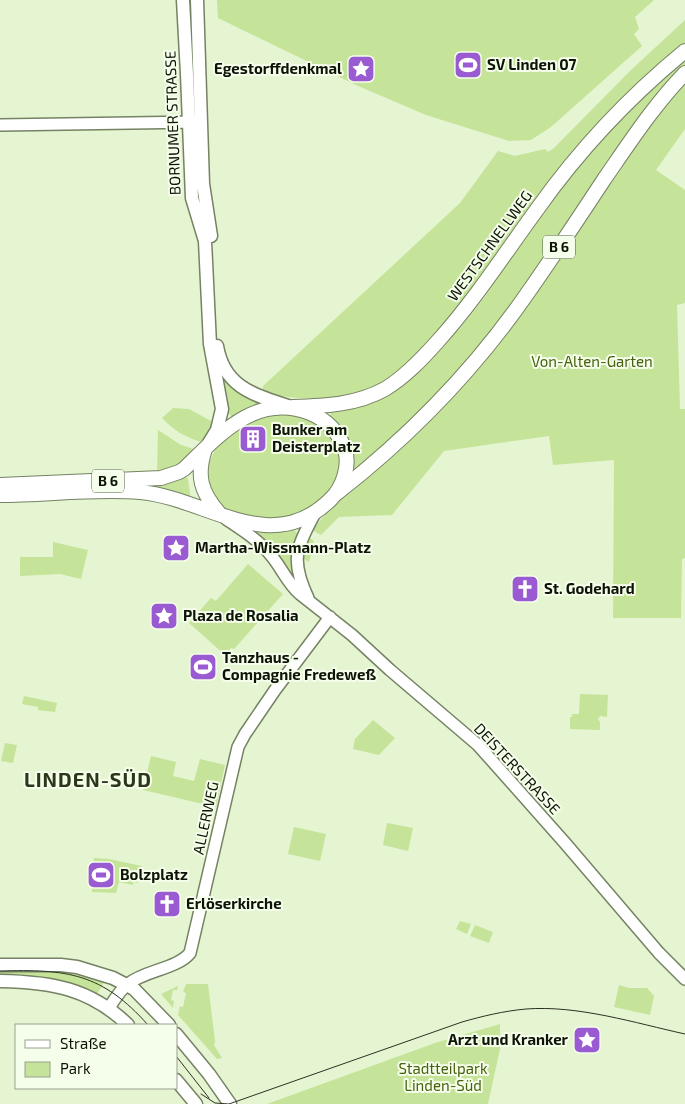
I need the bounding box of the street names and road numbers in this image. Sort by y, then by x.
street label: BORNUMER STRASSE [160,51,184,195]
street label: WESTSCHNELLWEG [443,187,535,304]
road number: B 6 [543,236,575,258]
road number: B 6 [92,470,124,492]
street label: DEISTERSTRASSE [471,719,565,818]
street label: ALLERWEG [188,780,222,856]

